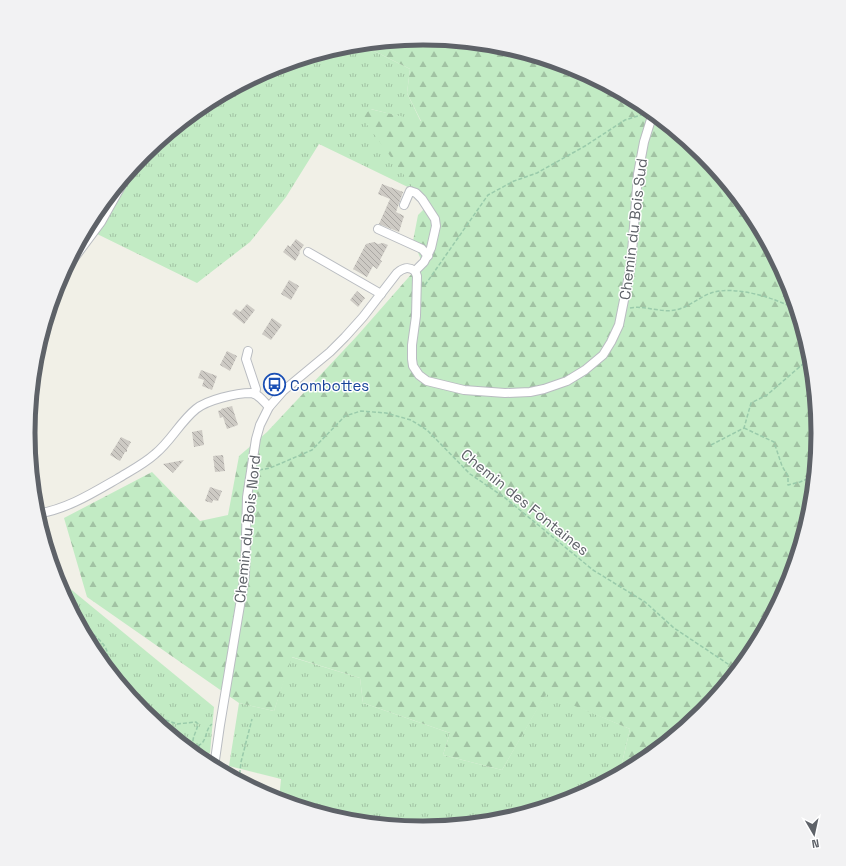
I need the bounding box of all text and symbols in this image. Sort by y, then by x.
street label: Chemin du Bois Sud [615,157,651,301]
bus stop icon: Combottes [262,372,288,398]
place label: Combottes [290,376,369,395]
street label: Chemin des Fontaines [457,445,593,559]
street label: Chemin du Bois Nord [230,454,264,604]
north arrow [794,814,834,854]
text: N [811,836,820,851]

